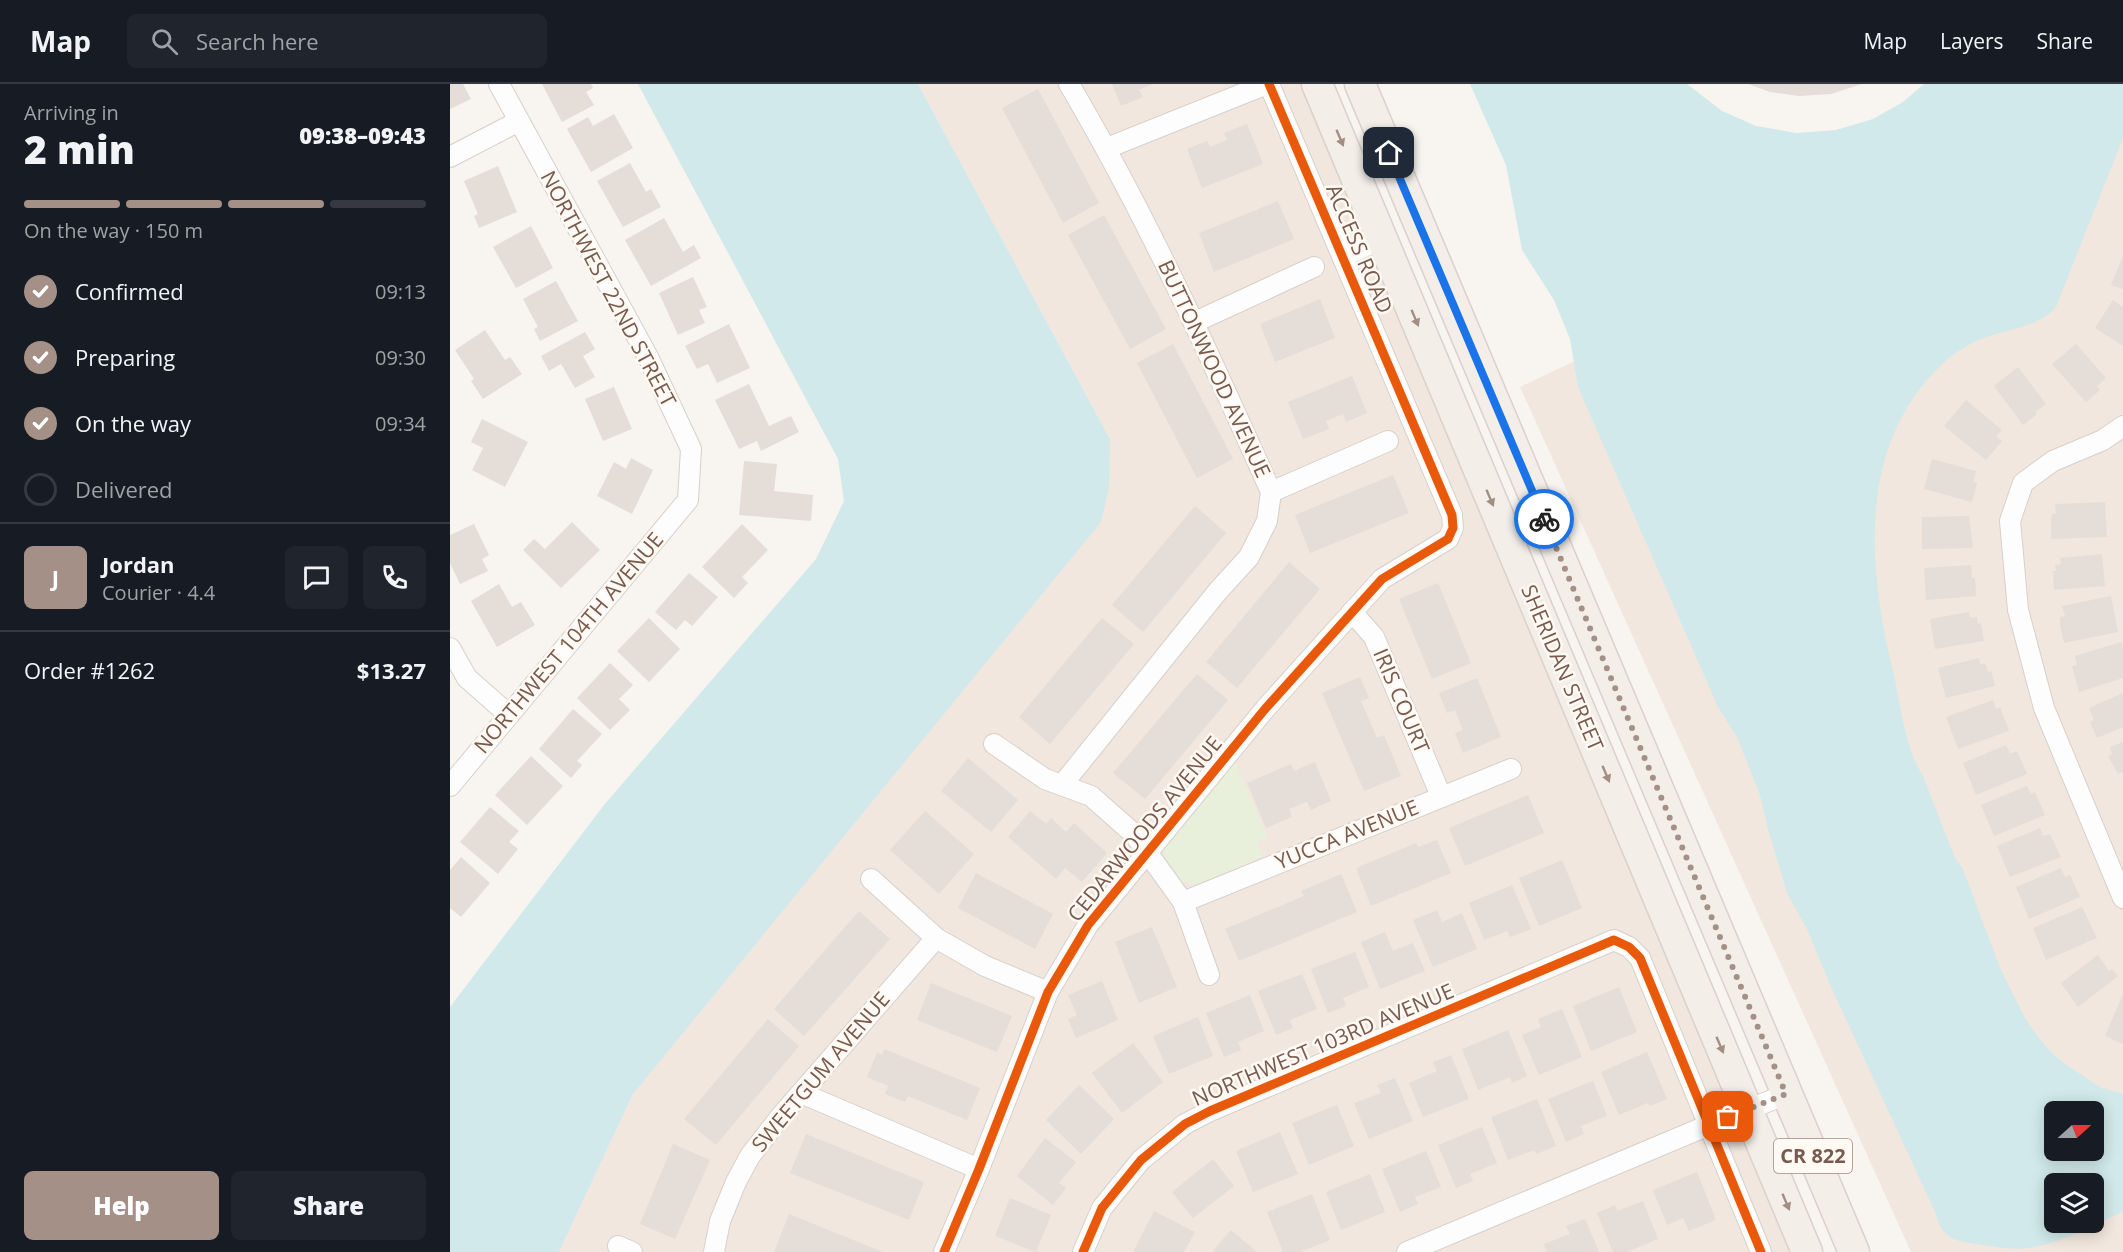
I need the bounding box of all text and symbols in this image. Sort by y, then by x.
search box [127,14,547,68]
text: Map [30,22,91,60]
icon: search [148,25,181,58]
text: Search here [196,26,319,56]
text: Map [1864,27,1907,55]
text: Layers [1940,27,2004,55]
text: Share [2037,27,2093,55]
text: Arriving in [24,99,119,126]
text: 09:38–09:43 [299,120,426,150]
text: 2 min [24,122,135,175]
pin [1363,127,1414,178]
one-way arrow [1336,129,1345,147]
icon: home [1372,136,1405,169]
street label: NORTHWEST 22ND STREET [535,166,683,412]
street label: ACCESS ROAD [1320,180,1400,317]
text: On the way · 150 m [24,217,203,244]
street label: BUTTONWOOD AVENUE [1152,255,1278,482]
icon: check [24,275,57,308]
text: Confirmed [75,276,184,306]
text: 09:13 [375,278,426,305]
one-way arrow [1410,309,1420,327]
icon: check [24,341,57,374]
text: Preparing [75,342,175,372]
text: 09:30 [375,344,426,371]
icon: check [24,407,57,440]
text: On the way [75,408,191,438]
text: 09:34 [375,410,426,437]
text: Delivered [75,474,173,504]
one-way arrow [1485,489,1495,507]
courier [1514,489,1574,549]
icon: bike [1528,503,1561,536]
street label: NORTHWEST 104TH AVENUE [467,526,669,759]
button: chat [285,546,348,609]
button: phone [363,546,426,609]
text: Jordan [102,549,175,579]
text: J [52,562,59,592]
text: Courier · 4.4 [102,579,215,606]
street label: SHERIDAN STREET [1515,580,1611,756]
street label: IRIS COURT [1367,644,1437,758]
text: Order #1262 [24,655,155,685]
text: $13.27 [357,655,426,685]
street label: CEDARWOODS AVENUE [1061,730,1228,927]
one-way arrow [1601,766,1611,784]
street label: YUCCA AVENUE [1271,793,1423,876]
street label: NORTHWEST 103RD AVENUE [1187,976,1458,1112]
street label: SWEETGUM AVENUE [745,985,896,1157]
one-way arrow [1715,1037,1725,1055]
pin [1702,1091,1753,1142]
icon: bag [1711,1100,1744,1133]
north arrow [2044,1101,2104,1161]
map controls [2044,1101,2104,1233]
road number: CR 822 [1774,1139,1852,1173]
button: Help [24,1171,219,1240]
button: Share [231,1171,426,1240]
button: layers [2044,1173,2104,1233]
one-way arrow [1781,1194,1791,1212]

